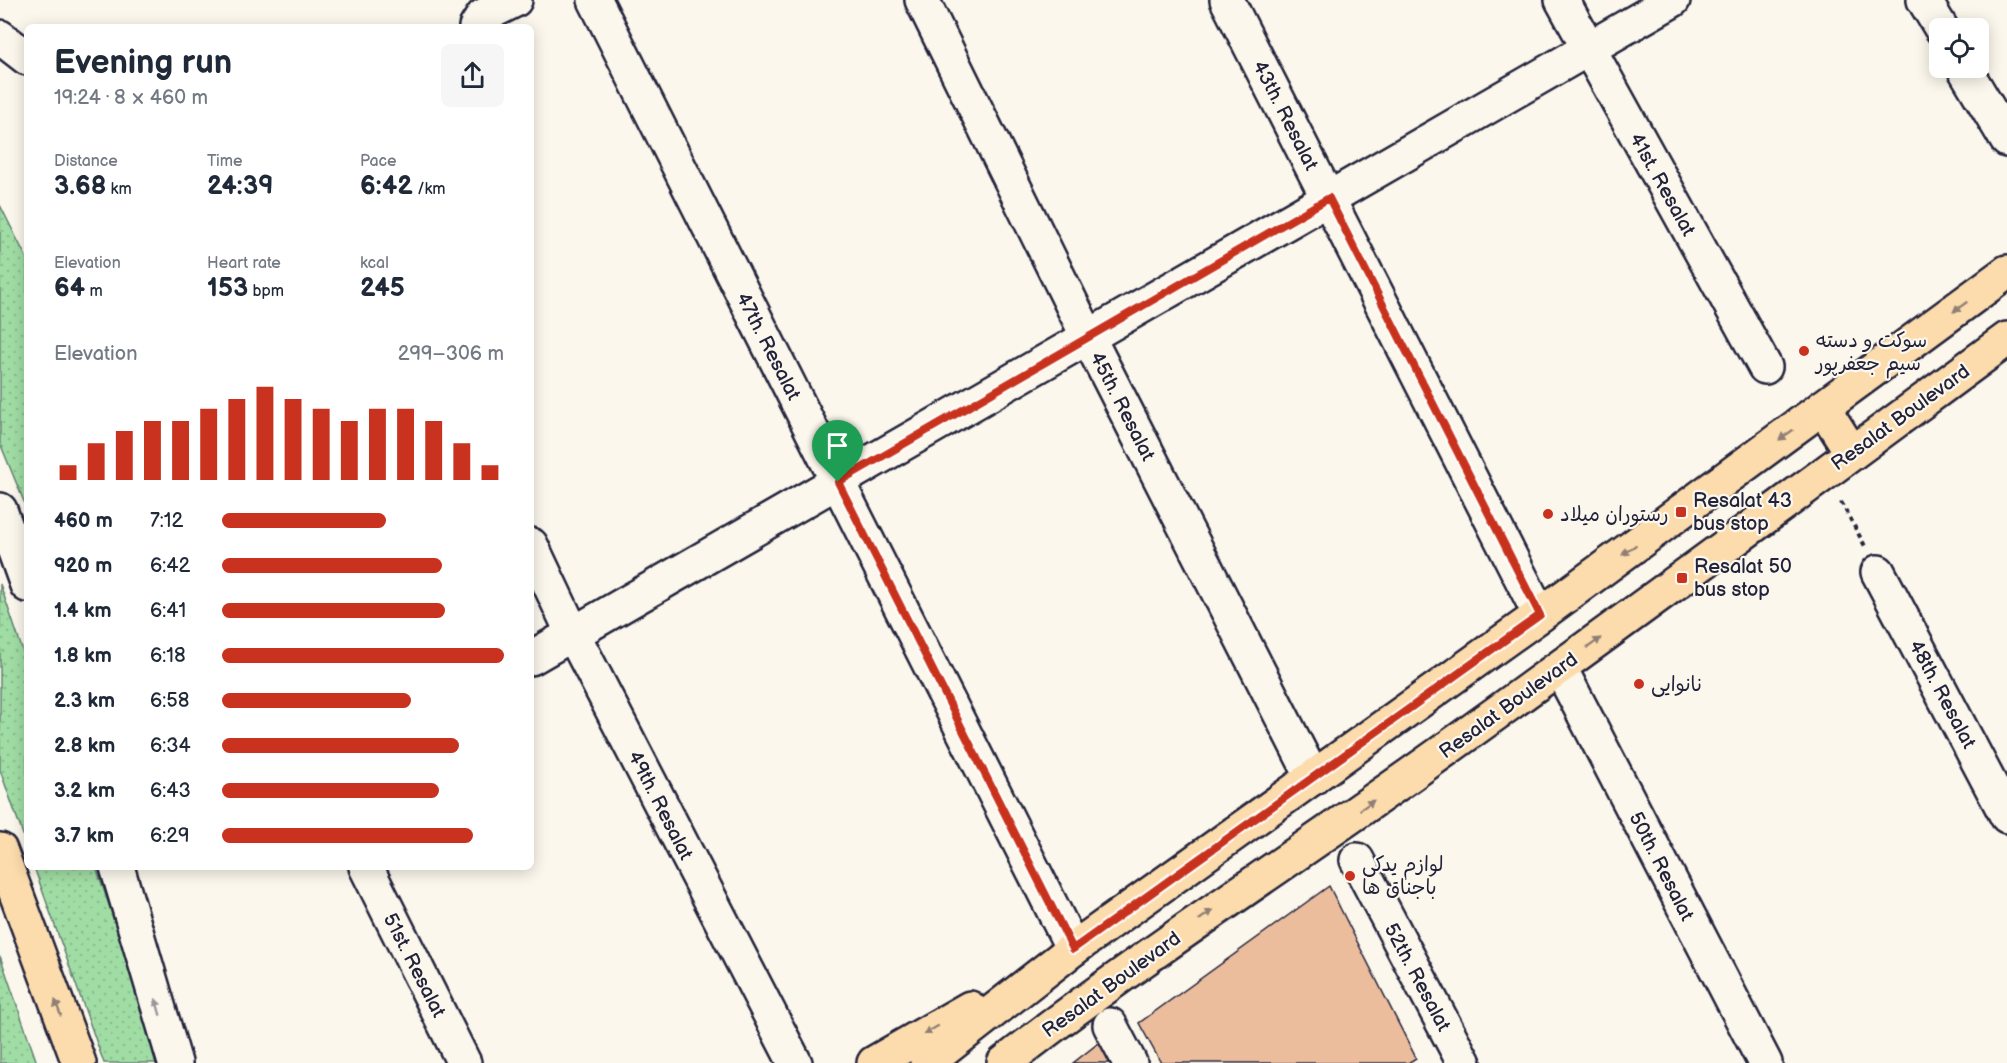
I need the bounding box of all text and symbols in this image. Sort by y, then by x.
map controls [1929,18,1989,78]
button: locate [1929,18,1989,78]
text: Evening run [54,43,232,83]
button: share [441,44,504,107]
street label: 43th. Resalat [1247,57,1323,174]
text: 19:24 · 8 × 460 m [54,86,208,110]
street label: 41st. Resalat [1624,129,1700,240]
text: Distance [54,152,118,171]
text: Time [207,152,242,171]
text: Pace [360,152,396,171]
text: 3.68 [54,171,106,202]
text: 24:39 [207,171,274,202]
text: 6:42 [360,171,413,202]
text: km [106,180,132,199]
text: /km [413,180,446,199]
text: Elevation [54,254,121,273]
text: Heart rate [207,254,281,273]
text: kcal [360,254,389,273]
text: 64 [54,273,85,304]
text: 153 [207,273,248,304]
text: 245 [360,273,405,304]
text: m [85,282,103,301]
text: bpm [248,282,284,301]
street label: 47th. Resalat [731,289,805,404]
one-way arrow [1952,301,1968,313]
place label: سوکت و دسته سیم جعفرپور [1814,329,1927,379]
text: Elevation [54,342,137,366]
text: 299–306 m [398,342,504,366]
marker: سوکت و دسته سیم جعفرپور [1797,344,1811,358]
street label: 45th. Resalat [1084,348,1160,465]
street label: Resalat Boulevard [1827,359,1975,476]
pin [812,420,863,482]
one-way arrow [1778,428,1793,440]
icon: arrive [821,429,854,462]
place label: Resalat 43 bus stop [1693,489,1792,536]
place label: رستوران میلاد [1560,503,1669,528]
marker: Resalat 43 bus stop [1674,505,1688,519]
marker: رستوران میلاد [1541,507,1555,521]
text: 460 m [54,509,113,533]
text: 7:12 [150,509,183,533]
one-way arrow [1621,544,1637,556]
text: 920 m [54,554,112,578]
text: 6:42 [150,554,190,578]
place label: Resalat 50 bus stop [1694,555,1792,602]
marker: Resalat 50 bus stop [1675,571,1689,585]
text: 1.4 km [54,599,112,623]
text: 6:41 [150,599,186,623]
street label: 48th. Resalat [1903,636,1981,753]
one-way arrow [1586,637,1602,649]
text: 1.8 km [54,644,112,668]
text: 6:18 [150,644,186,668]
street label: Resalat Boulevard [1435,647,1583,764]
place label: نانوایی [1651,673,1703,697]
marker: نانوایی [1632,677,1646,691]
text: 2.3 km [54,689,115,713]
text: 6:58 [150,689,189,713]
text: 2.8 km [54,734,115,758]
text: 6:34 [150,734,191,758]
street label: 49th. Resalat [622,747,698,864]
text: 3.2 km [54,779,115,803]
text: 6:43 [150,779,191,803]
one-way arrow [1359,799,1375,811]
street label: 50th. Resalat [1623,808,1699,925]
text: 3.7 km [54,824,114,848]
text: 6:29 [150,824,190,848]
place label: لوازم یدکی باجناق ها [1362,853,1443,900]
marker: لوازم یدکی باجناق ها [1343,869,1357,883]
street label: 51st. Resalat [378,909,451,1022]
one-way arrow [1198,909,1214,921]
street label: 52th. Resalat [1379,919,1456,1036]
street label: Resalat Boulevard [1038,926,1186,1043]
one-way arrow [153,998,162,1016]
one-way arrow [53,999,63,1017]
one-way arrow [922,1025,939,1035]

